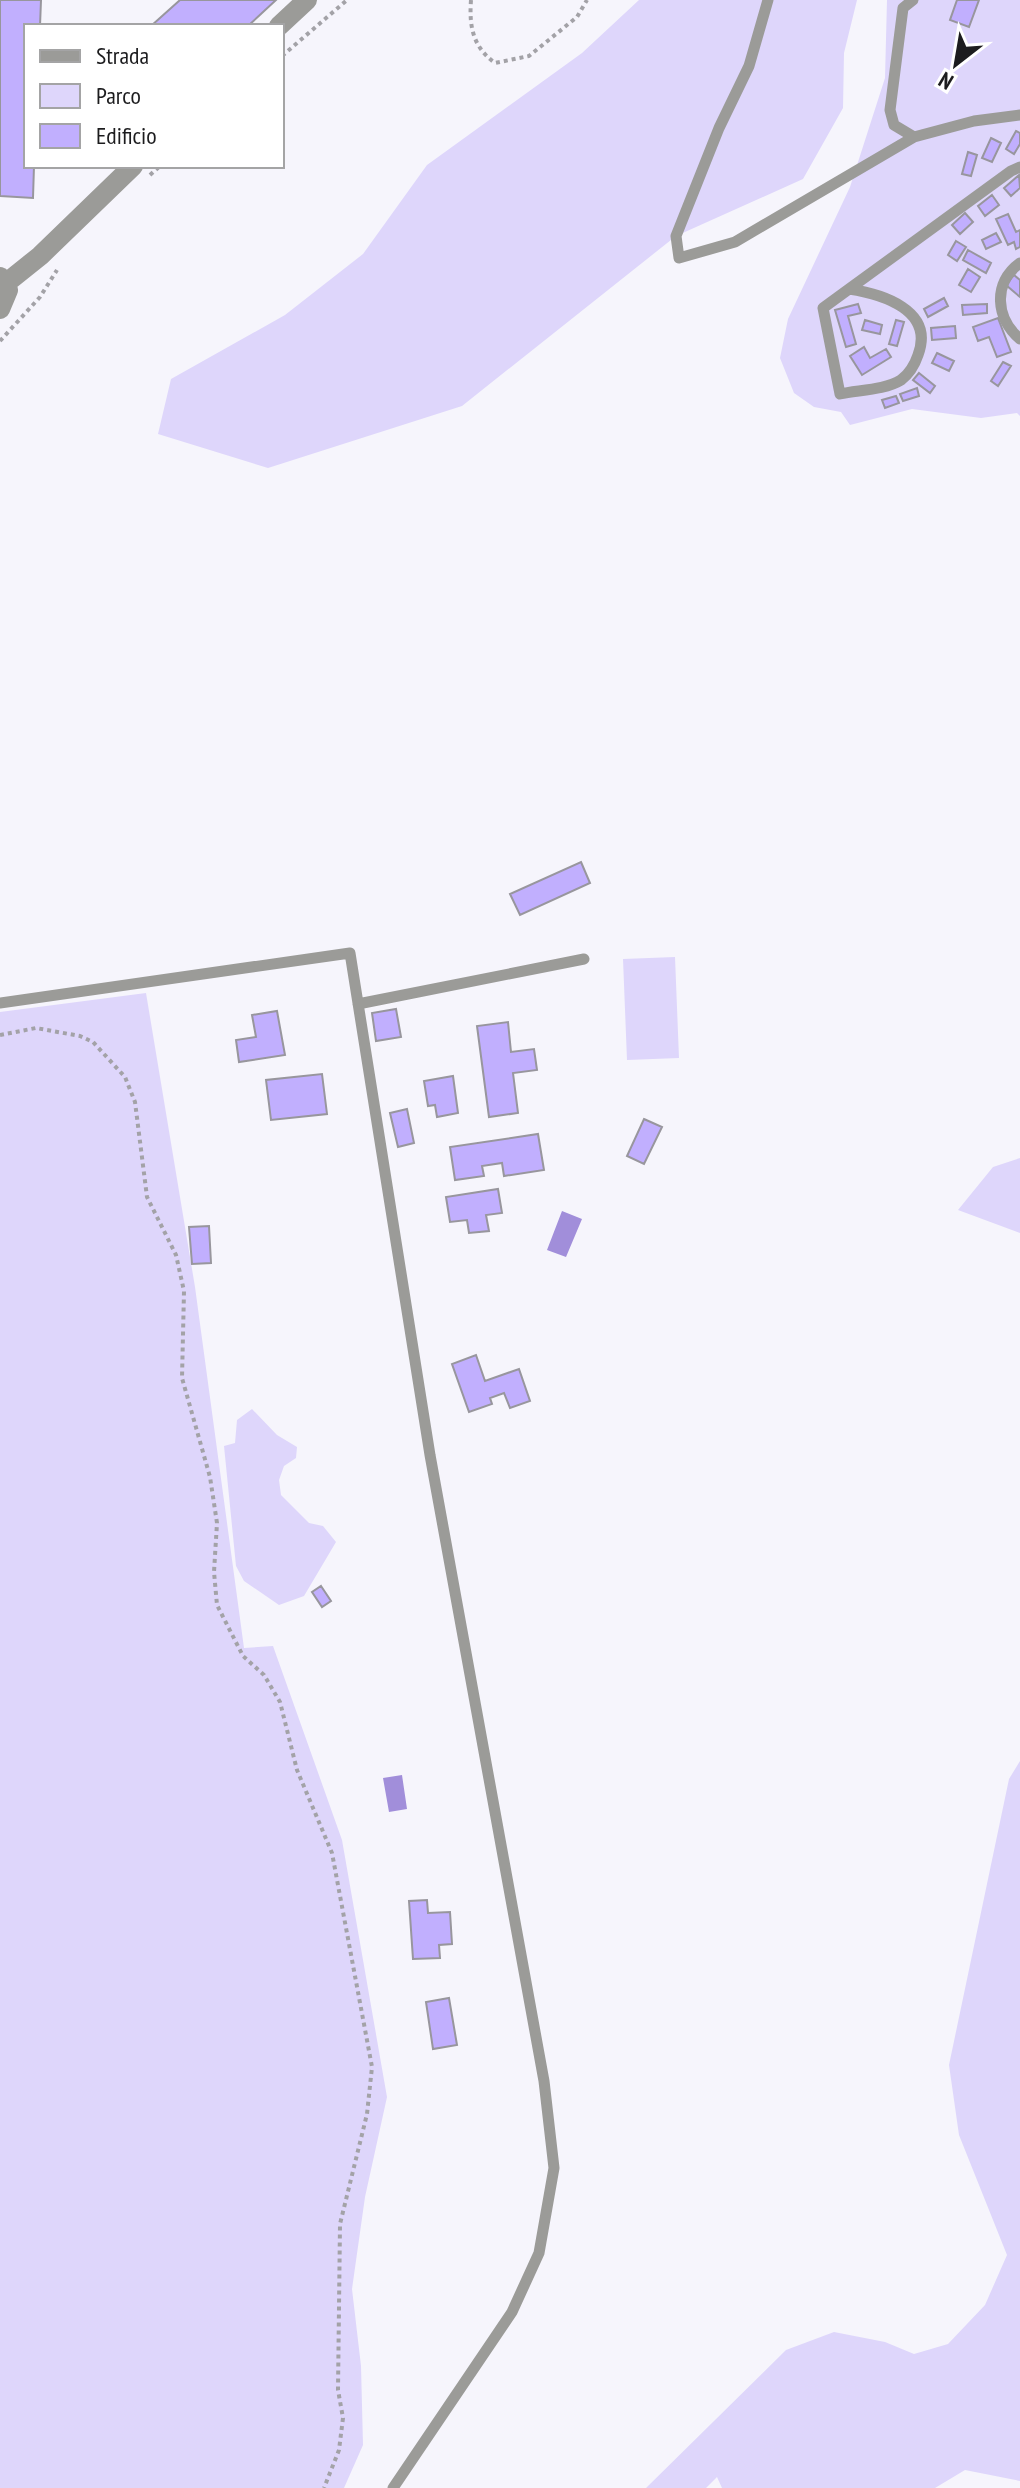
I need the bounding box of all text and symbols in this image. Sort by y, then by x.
legend [24,24,284,168]
north arrow [916,24,996,104]
text: Strada [96,40,149,71]
text: N [933,66,958,96]
text: Parco [96,80,141,111]
text: Edificio [96,120,157,151]

